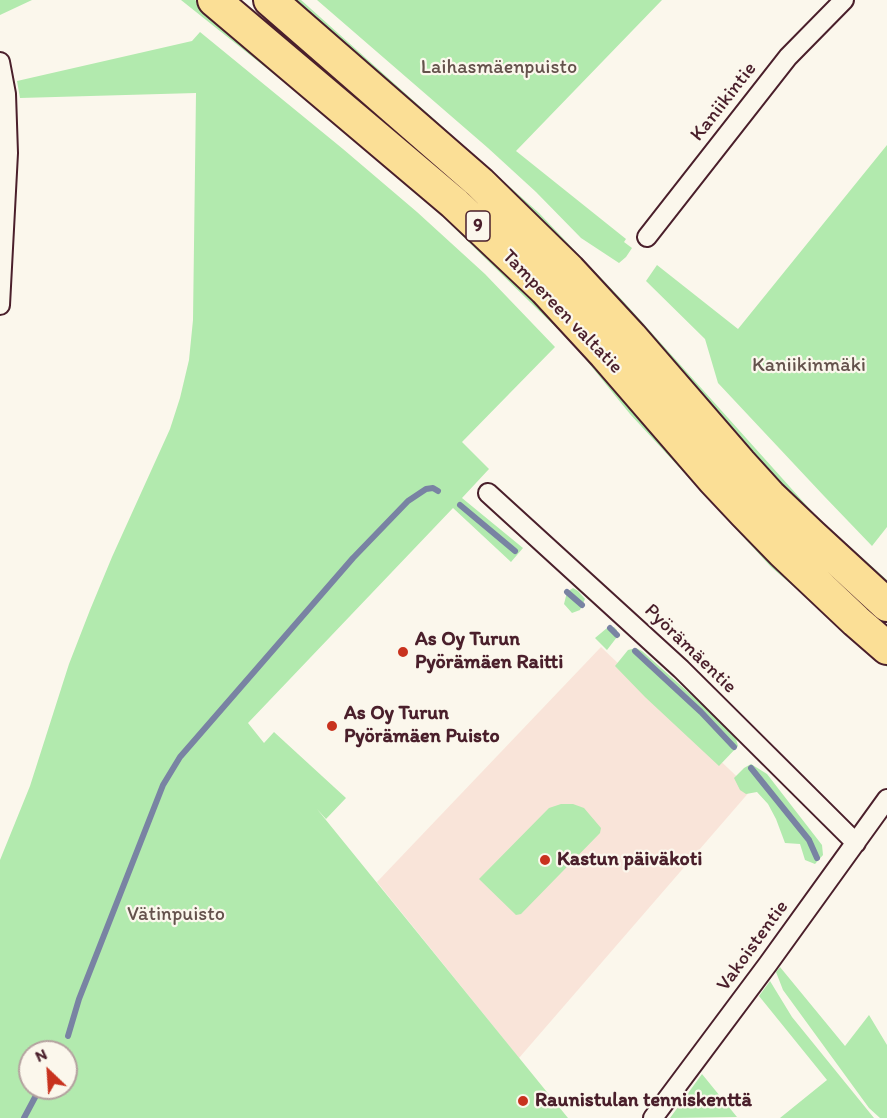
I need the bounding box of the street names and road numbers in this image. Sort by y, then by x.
street label: Kaniikintie [686,58,762,146]
road number: 9 [466,211,490,241]
street label: Tampereen valtatie [497,245,627,379]
street label: Pyörämäentie [639,599,741,699]
street label: Vakoistentie [712,896,794,996]

